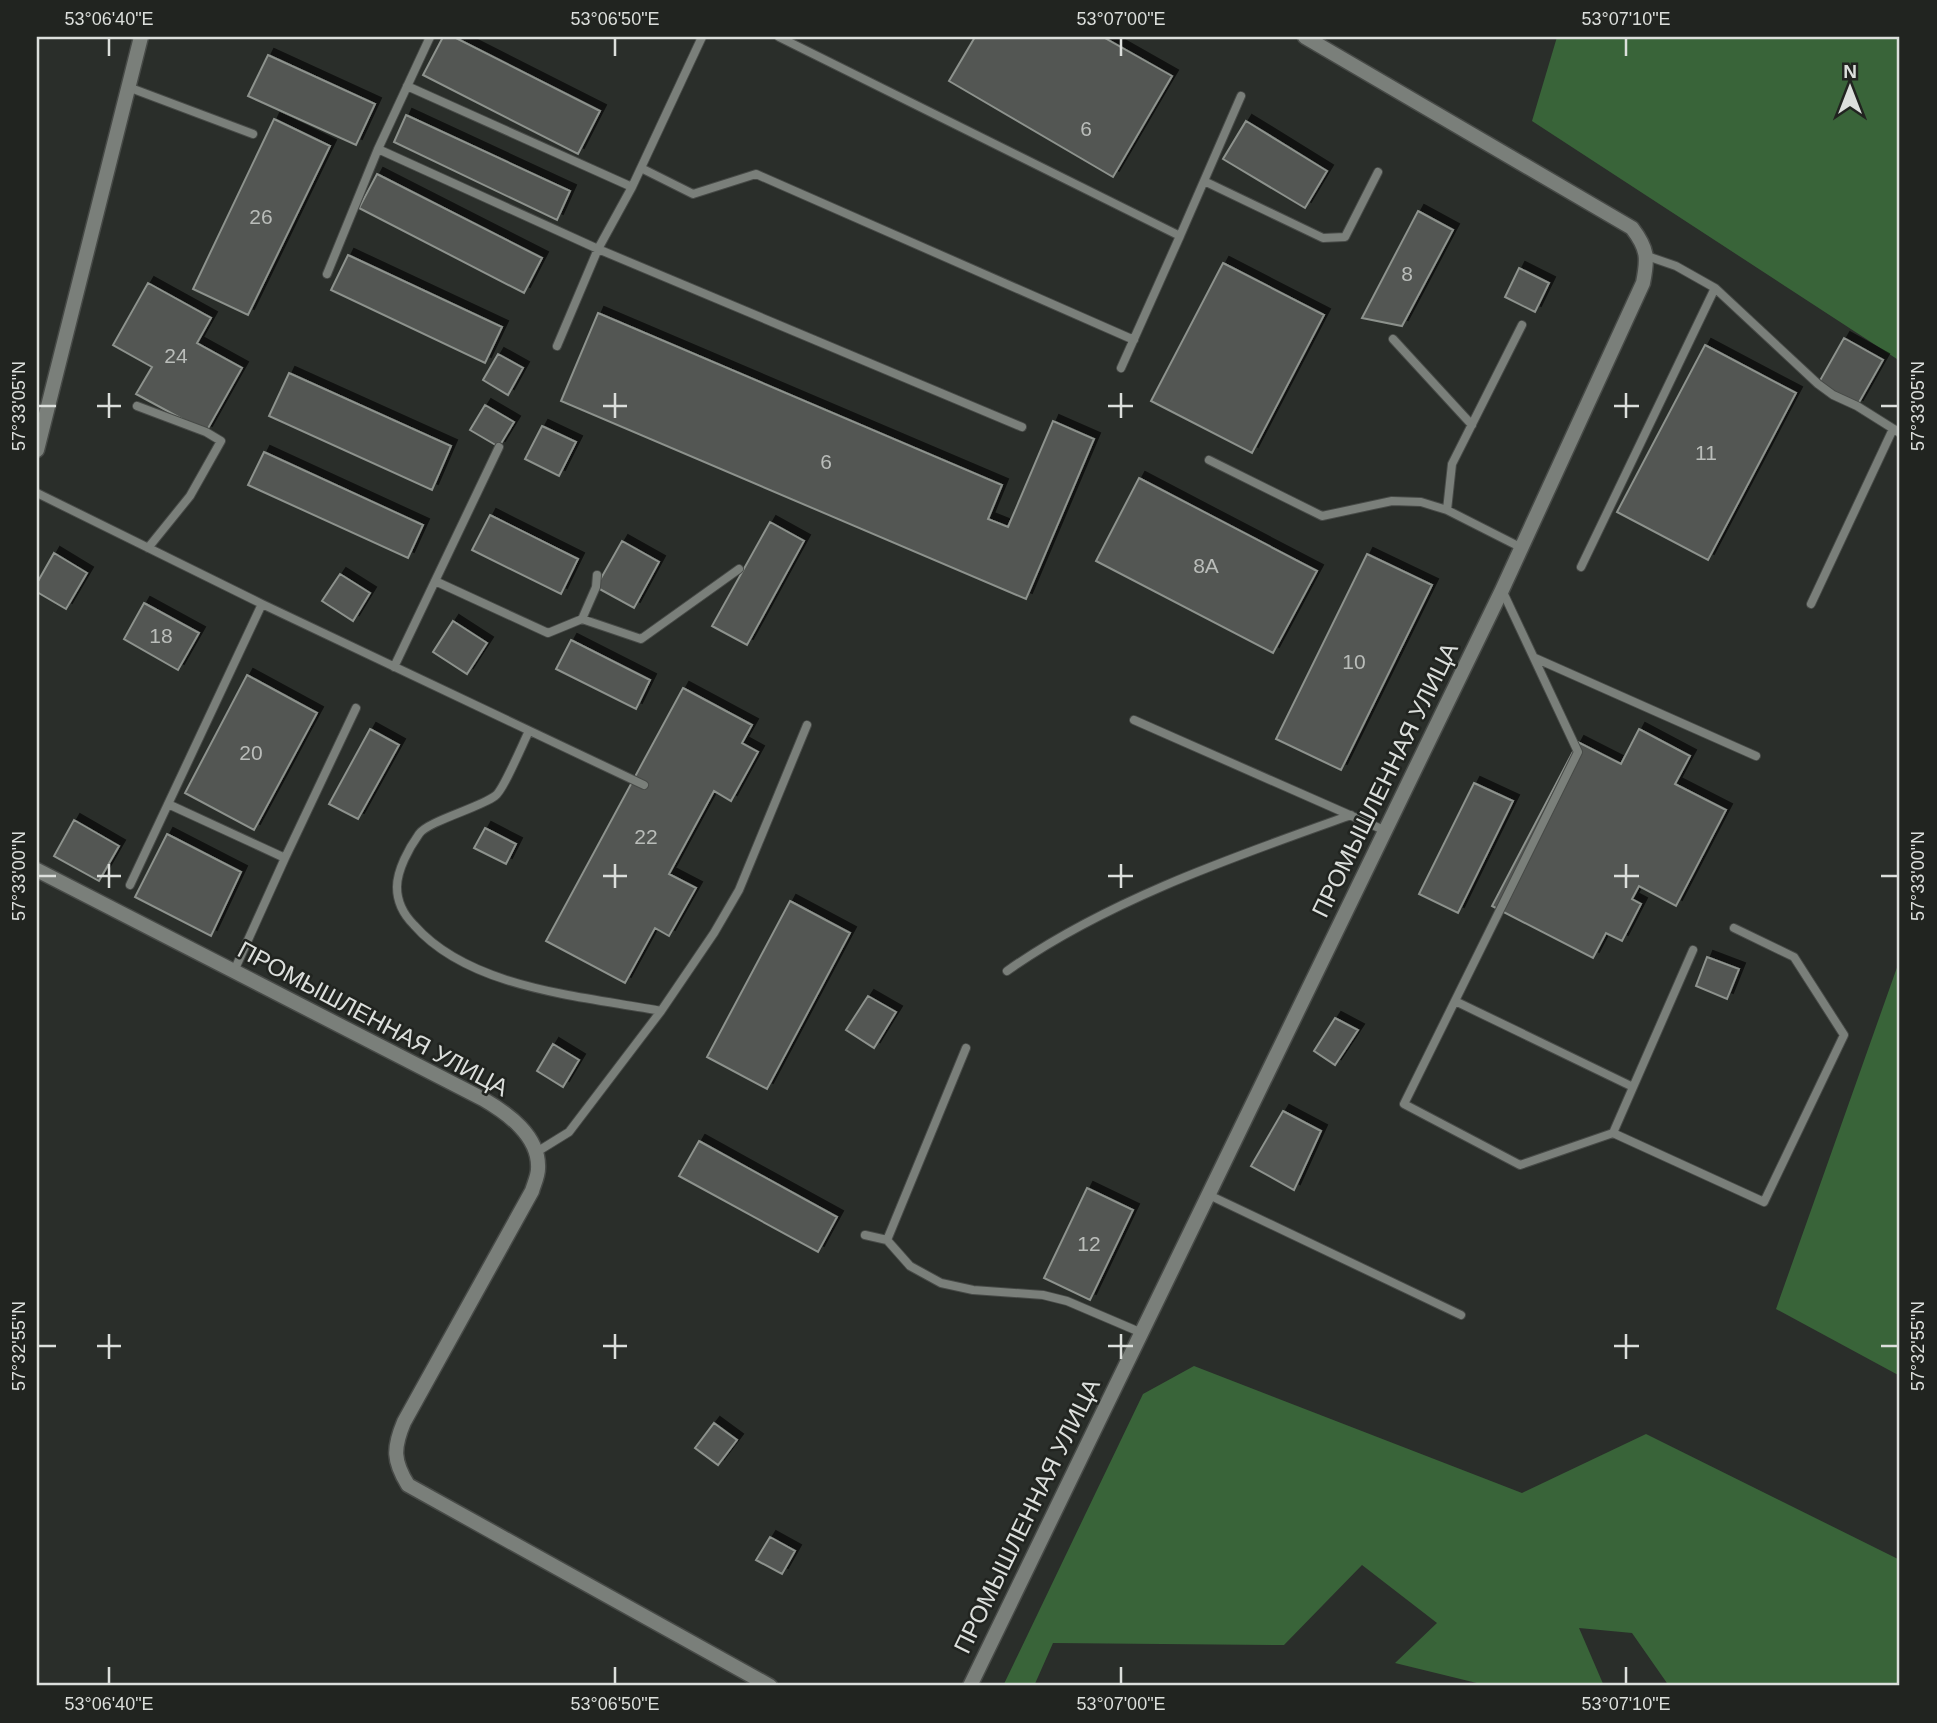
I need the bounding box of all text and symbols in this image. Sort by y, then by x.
text: 53°06'40"E [64,9,154,29]
text: 53°06'50"E [570,9,660,29]
text: 53°07'00"E [1076,9,1166,29]
text: 53°07'10"E [1581,9,1671,29]
north arrow [1814,52,1884,122]
text: N [1843,61,1857,82]
house number: 6 [1080,117,1092,140]
house number: 26 [249,205,273,228]
house number: 8 [1401,262,1413,285]
house number: 24 [164,344,188,367]
text: 57°33'05"N [9,361,29,451]
text: 57°33'05"N [1908,361,1928,451]
house number: 11 [1695,441,1717,464]
house number: 6 [820,450,832,473]
house number: 8А [1193,554,1219,577]
house number: 18 [149,624,173,647]
street label: ПРОМЫШЛЕННАЯ УЛИЦА [1306,638,1463,922]
house number: 10 [1342,650,1366,673]
house number: 20 [239,741,263,764]
house number: 22 [634,825,658,848]
text: 57°33'00"N [9,831,29,921]
text: 57°33'00"N [1908,831,1928,921]
street label: ПРОМЫШЛЕННАЯ УЛИЦА [233,936,513,1101]
house number: 12 [1077,1232,1101,1255]
text: 57°32'55"N [9,1301,29,1391]
text: 57°32'55"N [1908,1301,1928,1391]
street label: ПРОМЫШЛЕННАЯ УЛИЦА [948,1374,1105,1658]
text: 53°06'40"E [64,1694,154,1714]
text: 53°06'50"E [570,1694,660,1714]
text: 53°07'00"E [1076,1694,1166,1714]
text: 53°07'10"E [1581,1694,1671,1714]

